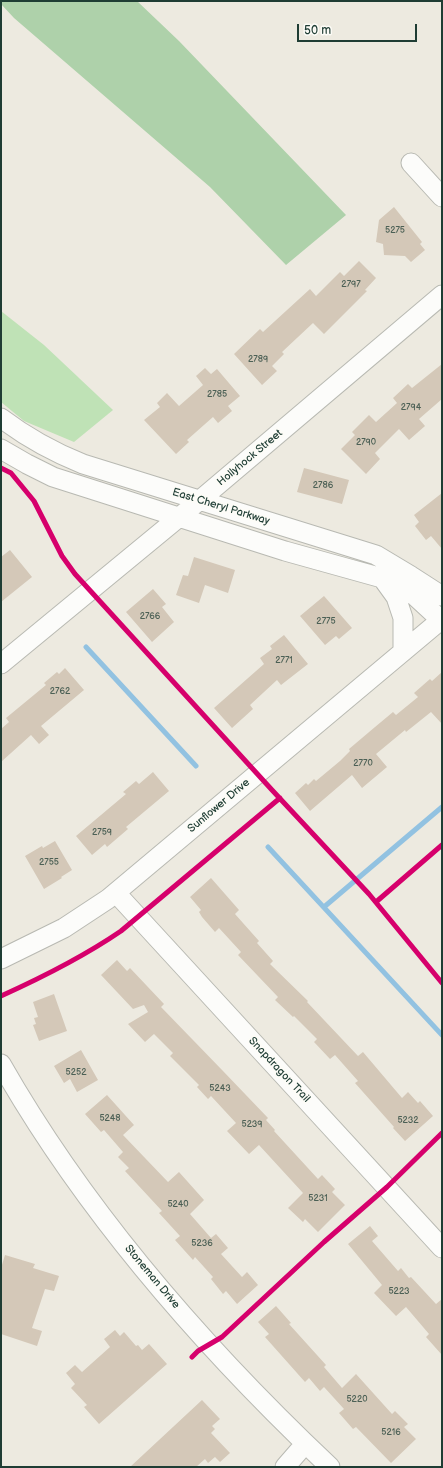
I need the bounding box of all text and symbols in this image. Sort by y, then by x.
scale bar [299,16,419,42]
text: 50 m [304,23,331,38]
house number: 5275 [385,226,405,236]
house number: 2797 [341,280,361,290]
house number: 2789 [248,355,268,365]
house number: 2785 [207,390,227,400]
house number: 2794 [401,403,421,413]
street label: Hollyhock Street [215,427,285,489]
house number: 2790 [356,438,376,448]
house number: 2786 [313,481,333,491]
street label: East Cheryl Parkway [171,486,271,528]
house number: 2766 [140,612,160,622]
house number: 2775 [316,617,336,627]
house number: 2771 [275,656,293,666]
house number: 2762 [50,687,70,697]
house number: 2770 [353,759,373,769]
street label: Sunflower Drive [185,776,253,836]
house number: 2759 [92,828,112,838]
house number: 2755 [39,858,59,868]
street label: Snapdragon Trail [245,1035,313,1105]
house number: 5252 [66,1068,86,1078]
house number: 5243 [209,1084,231,1094]
house number: 5248 [99,1114,121,1124]
house number: 5232 [397,1116,419,1126]
house number: 5239 [241,1120,263,1130]
house number: 5231 [308,1194,328,1204]
house number: 5240 [167,1200,189,1210]
house number: 5236 [191,1239,213,1249]
street label: Stoneman Drive [122,1242,182,1312]
house number: 5223 [388,1287,410,1297]
house number: 5220 [346,1395,368,1405]
house number: 5216 [381,1428,401,1438]

